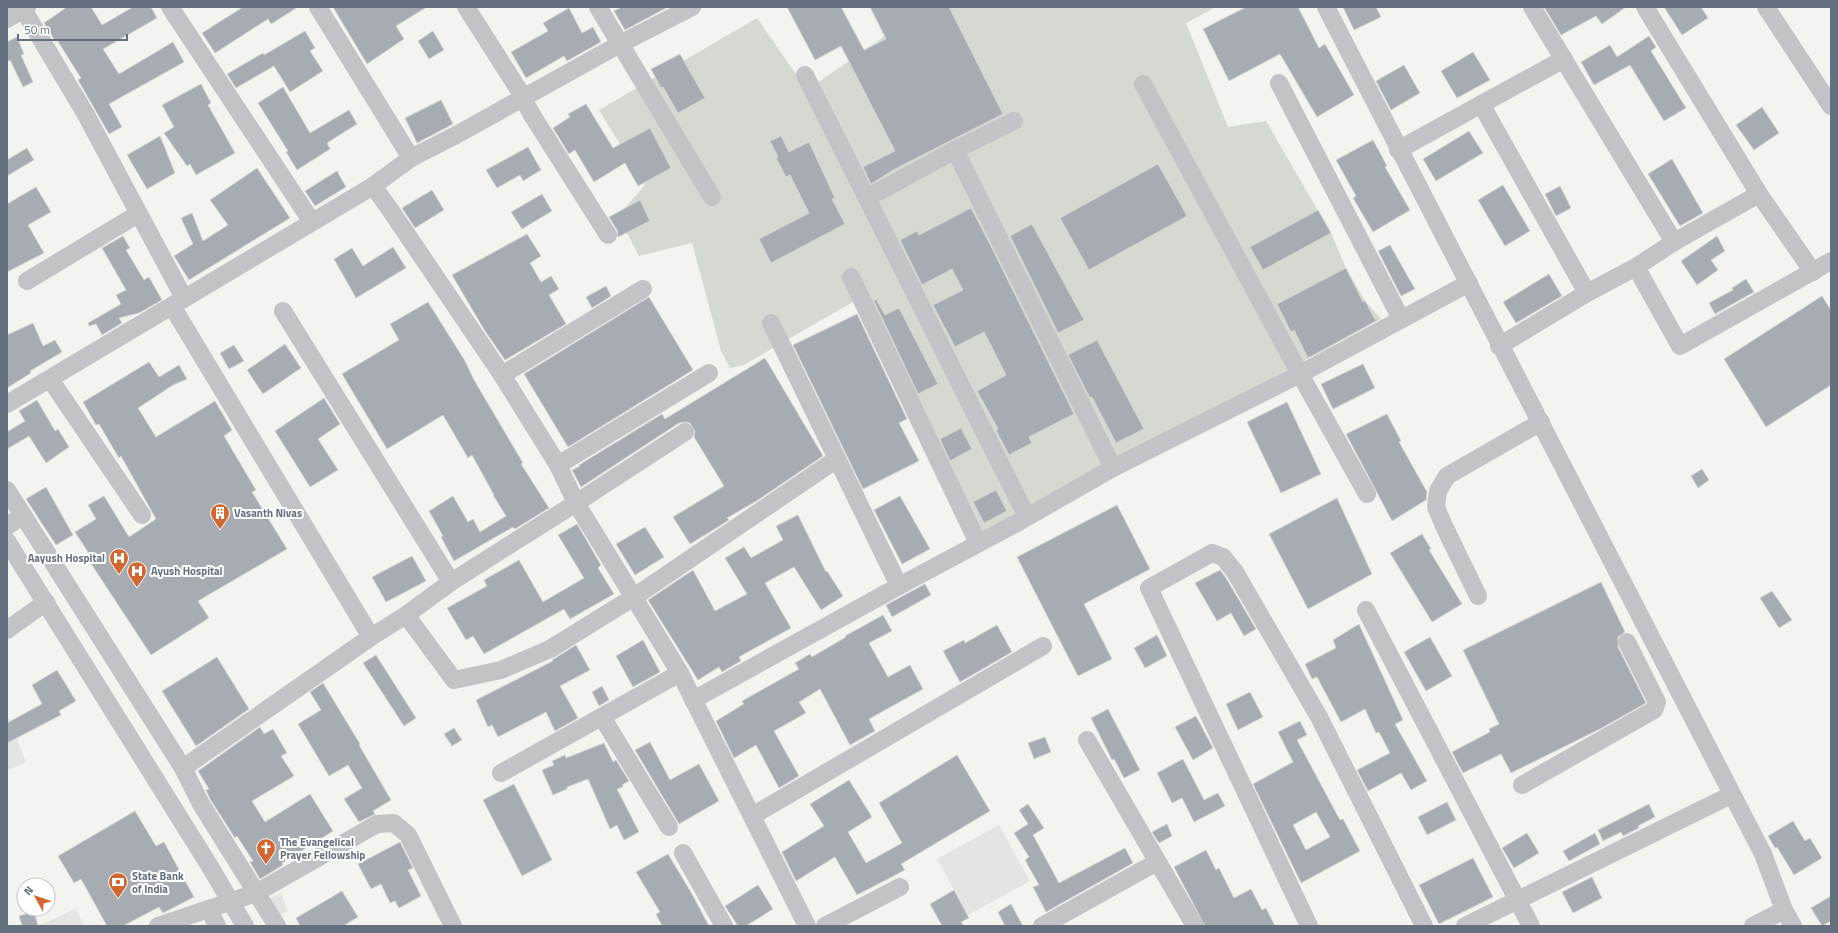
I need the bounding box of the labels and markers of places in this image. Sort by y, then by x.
building icon: Vasanth Nivas [209,502,231,530]
place label: Vasanth Nivas [234,505,302,521]
hospital icon: Aayush Hospital [108,547,130,575]
place label: Aayush Hospital [28,550,105,566]
hospital icon: Ayush Hospital [126,560,148,588]
place label: Ayush Hospital [151,563,223,579]
place label: The Evangelical Prayer Fellowship [280,834,365,863]
church icon: The Evangelical Prayer Fellowship [255,837,277,865]
place label: State Bank of India [132,868,184,897]
bank icon: State Bank of India [107,871,129,899]

